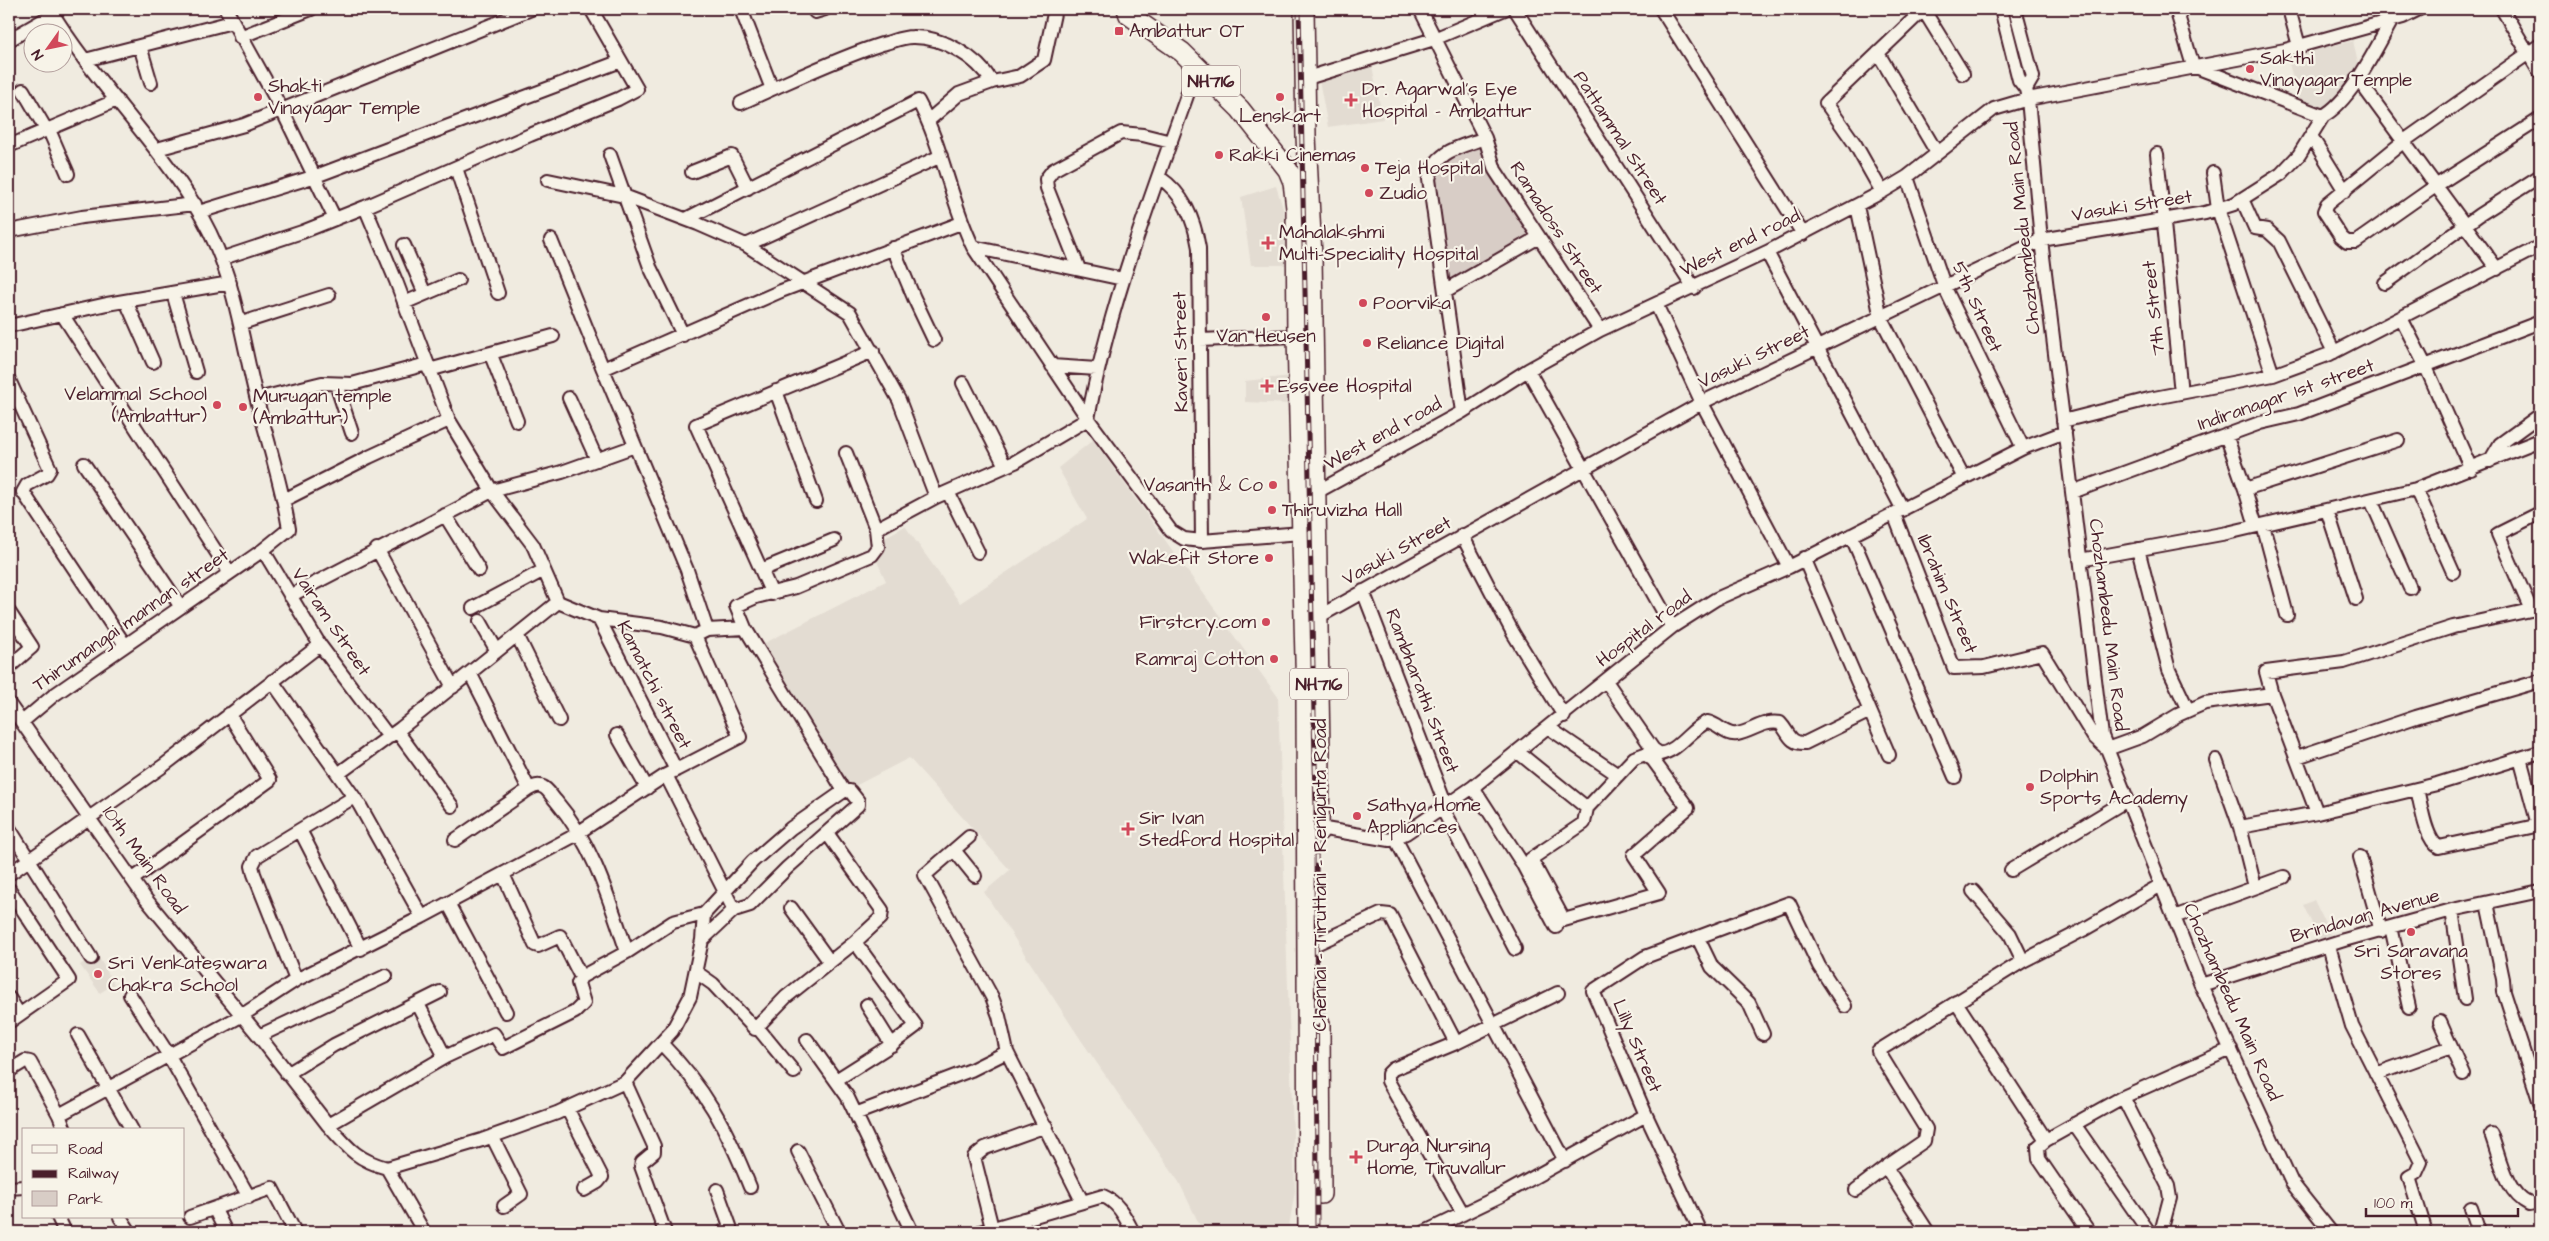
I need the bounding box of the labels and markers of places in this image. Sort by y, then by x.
place label: Ambattur OT [1129,18,1244,45]
marker: Ambattur OT [1113,25,1125,37]
place label: Sakthi Vinayagar Temple [2260,45,2412,95]
marker: Sakthi Vinayagar Temple [2244,63,2256,75]
place label: Shakti Vinayagar Temple [268,73,420,123]
place label: Dr. Agarwal's Eye Hospital - Ambattur [1362,76,1532,125]
marker: Shakti Vinayagar Temple [252,91,264,103]
marker: Lenskart [1274,91,1286,103]
marker: Dr. Agarwal's Eye Hospital - Ambattur [1344,93,1358,107]
place label: Lenskart [1239,103,1321,130]
place label: Rakki Cinemas [1229,142,1356,169]
marker: Rakki Cinemas [1213,149,1225,161]
place label: Teja Hospital [1375,155,1483,182]
marker: Teja Hospital [1359,162,1371,174]
place label: Zudio [1379,180,1427,207]
marker: Zudio [1363,187,1375,199]
place label: Mahalakshmi Multi-Speciality Hospital [1279,219,1479,269]
marker: Mahalakshmi Multi-Speciality Hospital [1261,236,1275,250]
place label: Poorvika [1373,290,1451,317]
marker: Poorvika [1357,297,1369,309]
marker: Van Heusen [1260,311,1272,323]
place label: Van Heusen [1216,323,1316,350]
place label: Reliance Digital [1377,330,1504,358]
marker: Reliance Digital [1361,337,1373,349]
place label: Essvee Hospital [1278,373,1412,400]
marker: Essvee Hospital [1260,379,1274,393]
place label: Velammal School (Ambattur) [64,381,207,430]
place label: Murugan temple (Ambattur) [253,383,392,432]
marker: Velammal School (Ambattur) [211,399,223,411]
marker: Murugan temple (Ambattur) [237,401,249,413]
place label: Vasanth & Co [1144,472,1263,499]
marker: Vasanth & Co [1267,479,1279,491]
place label: Thiruvizha Hall [1282,497,1402,524]
marker: Thiruvizha Hall [1266,504,1278,516]
place label: Wakefit Store [1129,545,1259,572]
marker: Wakefit Store [1263,552,1275,564]
place label: Firstcry.com [1139,609,1256,637]
marker: Firstcry.com [1260,616,1272,628]
place label: Ramraj Cotton [1135,646,1264,673]
marker: Ramraj Cotton [1268,653,1280,665]
place label: Dolphin Sports Academy [2040,763,2188,813]
marker: Dolphin Sports Academy [2024,781,2036,793]
place label: Sathya Home Appliances [1367,792,1481,841]
place label: Sir Ivan Stedford Hospital [1139,805,1294,854]
marker: Sathya Home Appliances [1351,810,1363,822]
marker: Sir Ivan Stedford Hospital [1121,822,1135,836]
marker: Sri Saravana Stores [2405,926,2417,938]
place label: Sri Saravana Stores [2354,938,2468,987]
place label: Sri Venkateswara Chakra School [108,950,267,999]
marker: Sri Venkateswara Chakra School [92,968,104,980]
place label: Durga Nursing Home, Tiruvallur [1367,1133,1506,1182]
marker: Durga Nursing Home, Tiruvallur [1349,1150,1363,1164]

